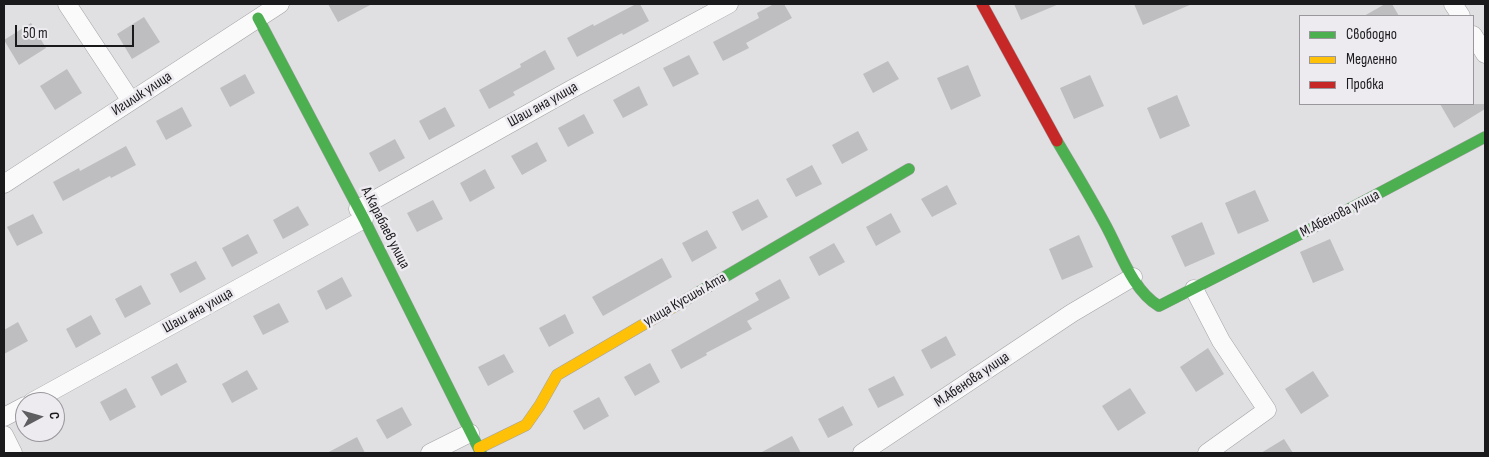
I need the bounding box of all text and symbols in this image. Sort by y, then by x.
scale bar [18,15,136,47]
legend [1299,15,1474,105]
text: 50 m [23,24,48,43]
text: Свободно [1346,25,1397,44]
text: Медленно [1346,50,1397,69]
street label: Игилик улица [109,68,175,120]
text: Пробка [1346,75,1384,94]
street label: Шаш ана улица [505,78,581,132]
street label: А.Карабаев улица [357,184,413,272]
street label: М.Абенова улица [1297,186,1383,242]
street label: улица Кусшы Ата [640,269,730,331]
street label: Шаш ана улица [160,284,236,338]
street label: М.Абенова улица [931,348,1013,412]
north arrow [15,392,65,442]
text: С [46,411,63,420]

